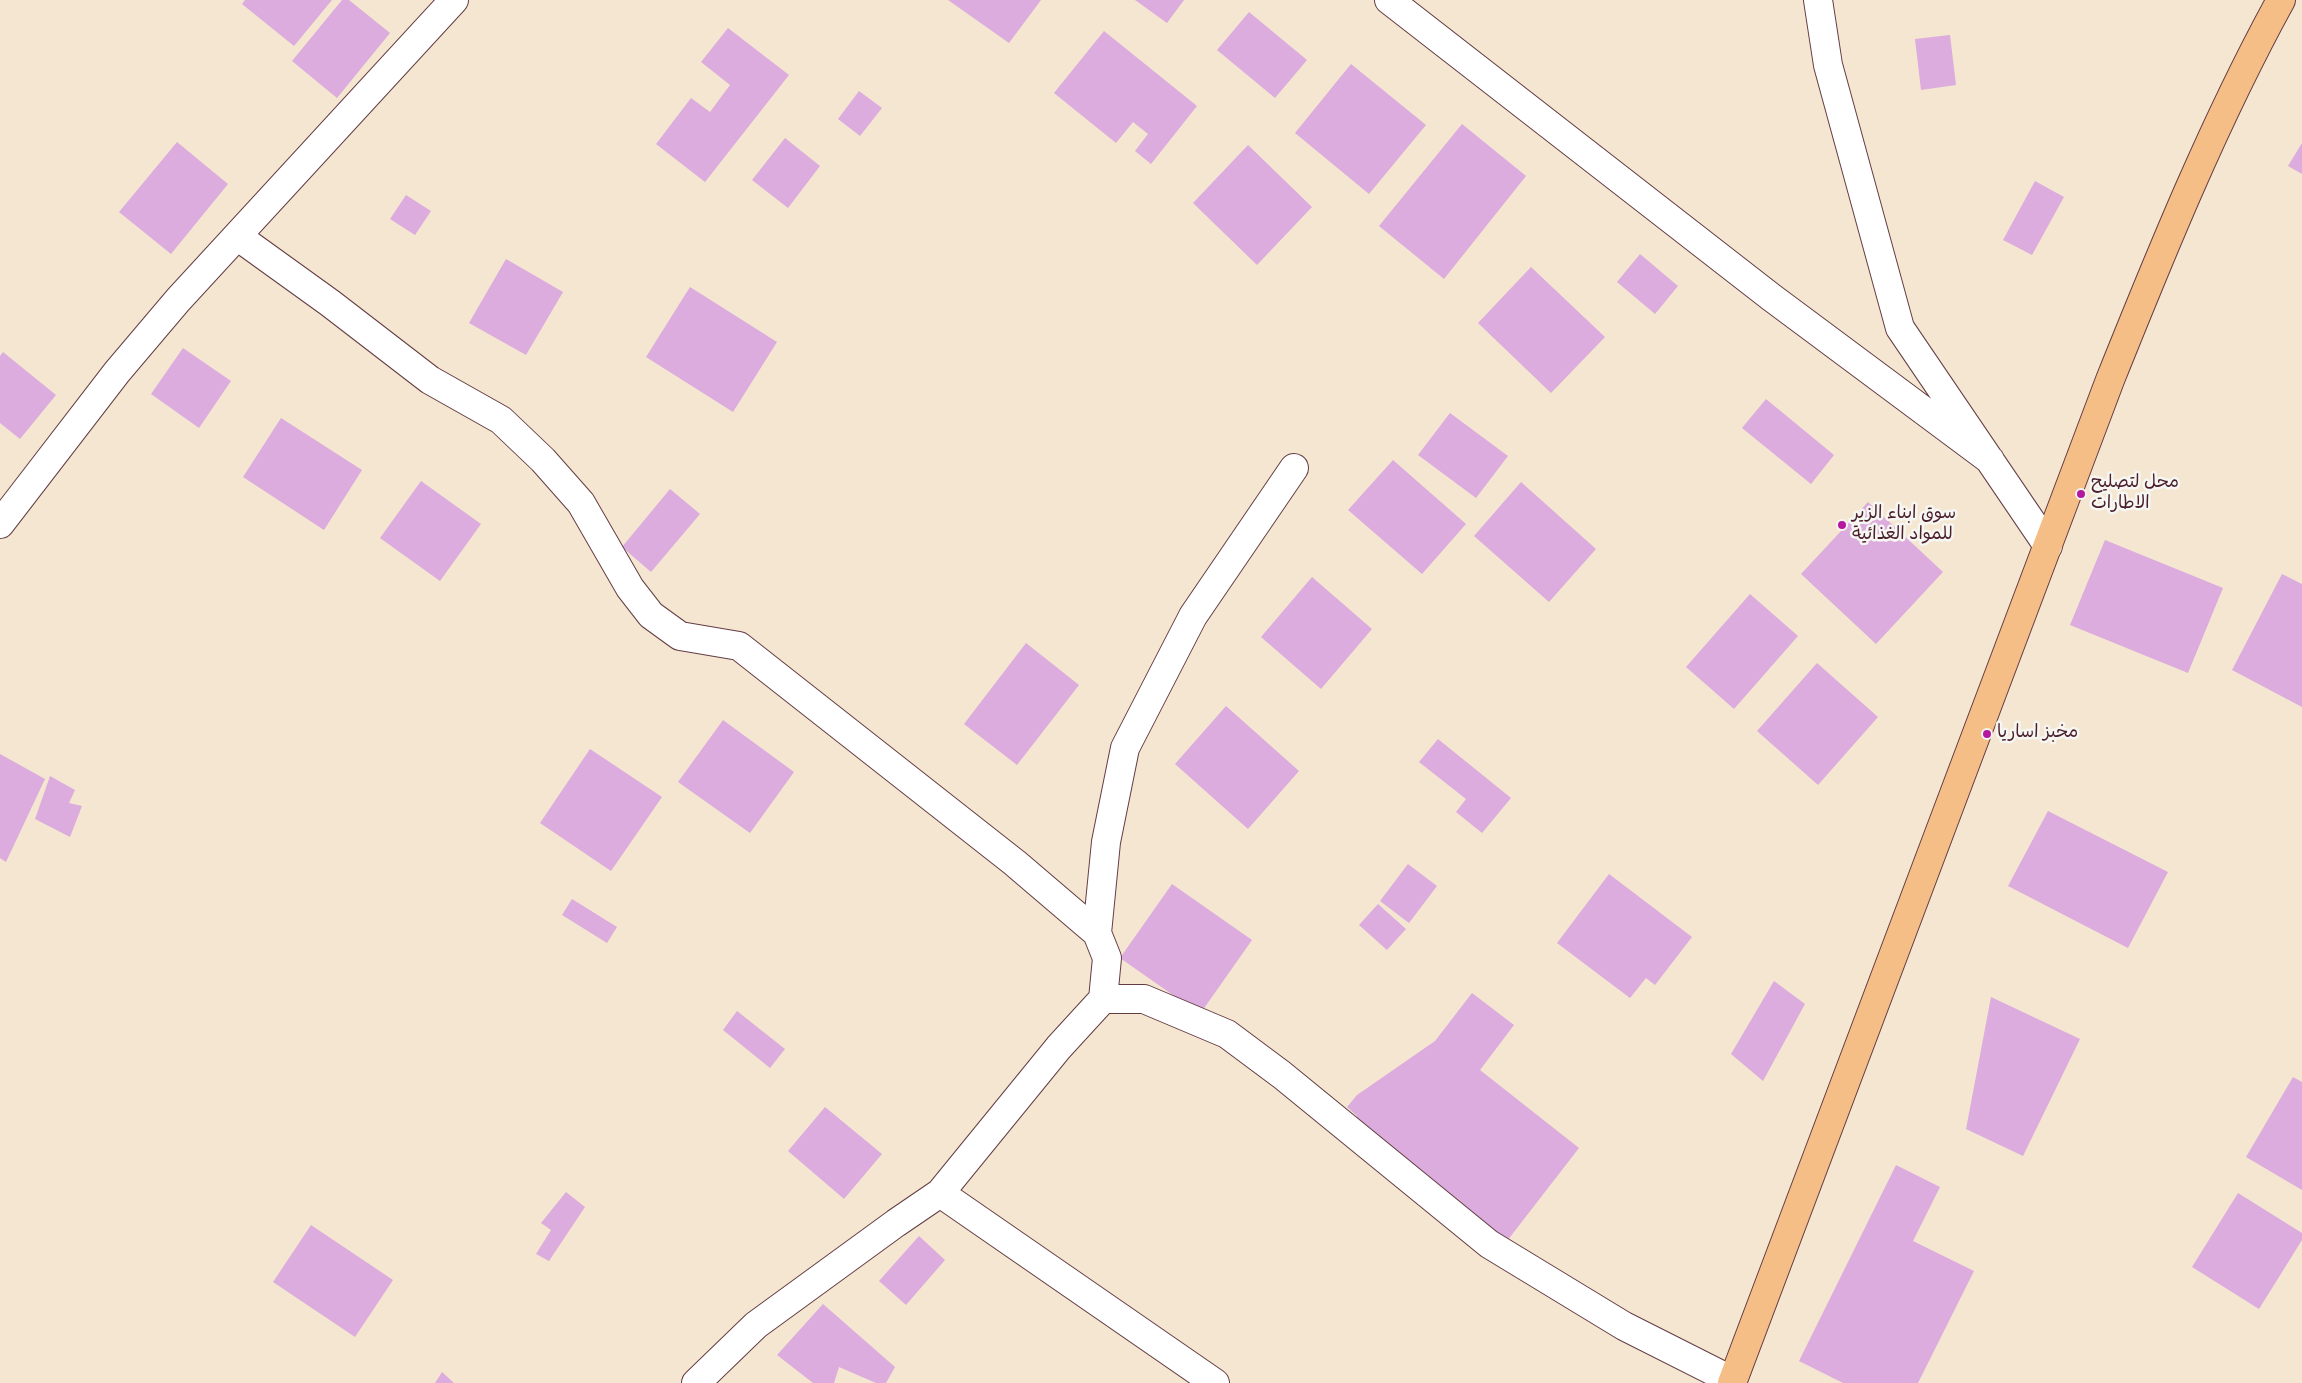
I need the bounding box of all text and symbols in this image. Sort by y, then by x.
place label: محل لتصليح الاطارات [2091,473,2179,516]
marker: محل لتصليح الاطارات [2075,488,2087,500]
place label: سوق ابناء الزير للمواد الغذائية [1852,504,1956,546]
marker: سوق ابناء الزير للمواد الغذائية [1836,519,1848,531]
place label: مخبز اساريا [1997,723,2078,745]
marker: مخبز اساريا [1981,728,1993,740]

